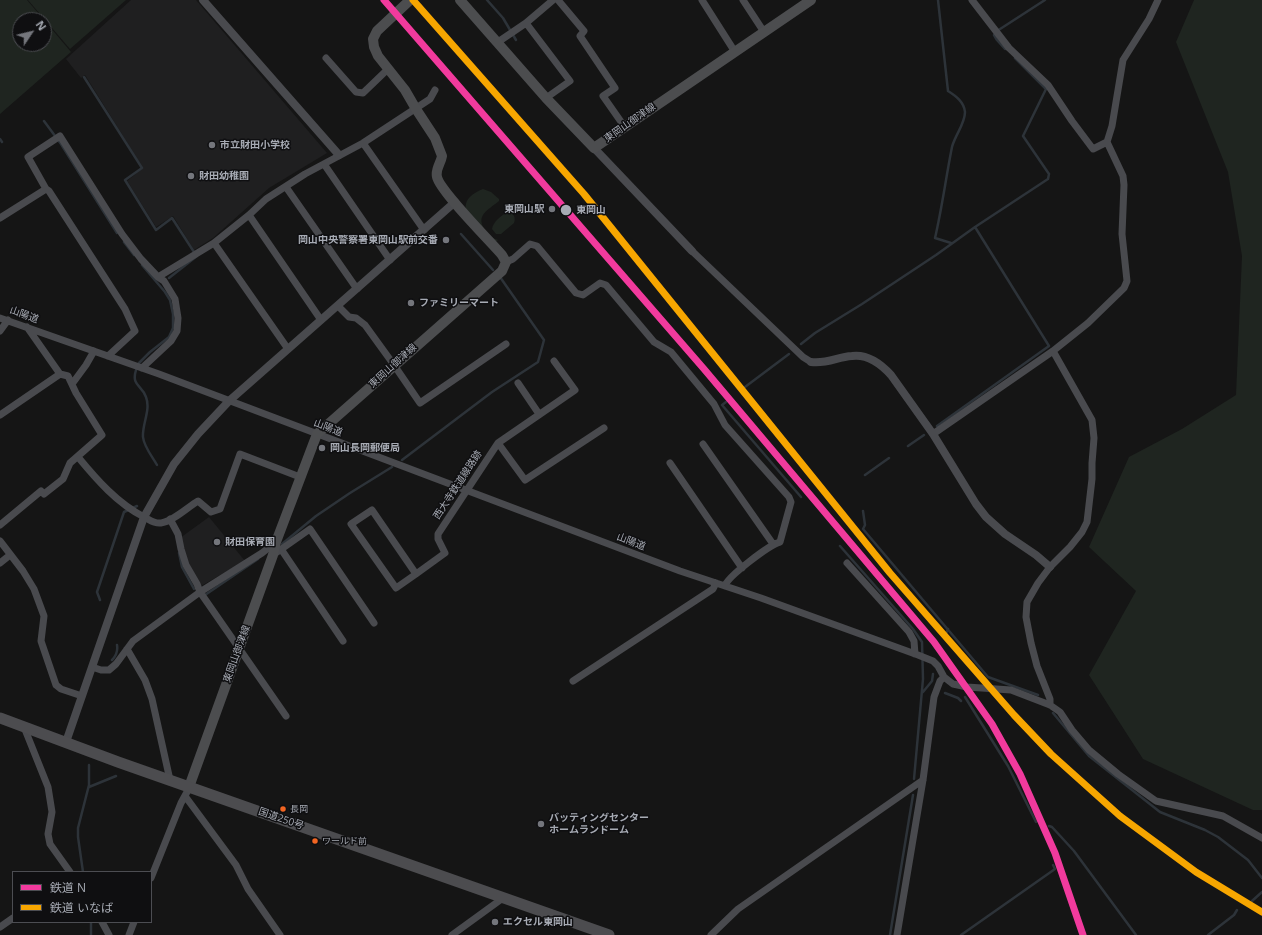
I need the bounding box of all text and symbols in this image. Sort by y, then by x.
north arrow [12,12,52,52]
text: N [33,17,50,33]
street label: 東岡山御津線 [602,101,658,145]
place label: 市立財田小学校 [220,139,290,151]
marker: 市立財田小学校 [207,140,217,150]
place label: 財田幼稚園 [199,170,249,182]
marker: 財田幼稚園 [186,171,196,181]
place label: 東岡山駅 [504,203,544,215]
marker: 東岡山 [559,203,573,217]
marker: 東岡山駅 [547,204,557,214]
place label: 東岡山 [576,204,606,216]
place label: 岡山中央警察署東岡山駅前交番 [298,234,438,246]
marker: 岡山中央警察署東岡山駅前交番 [441,235,451,245]
place label: ファミリーマート [419,297,499,309]
marker: ファミリーマート [406,298,416,308]
street label: 山陽道 [8,304,40,326]
street label: 東岡山御津線 [367,341,419,391]
street label: 山陽道 [312,417,344,439]
place label: 岡山長岡郵便局 [330,442,400,454]
marker: 岡山長岡郵便局 [317,443,327,453]
street label: 西大寺鉄道線路跡 [431,448,485,522]
street label: 山陽道 [615,531,647,553]
place label: 財田保育園 [225,536,275,548]
marker: 財田保育園 [212,537,222,547]
street label: 東岡山御津線 [221,624,253,684]
marker: 長岡 [278,804,288,814]
place label: 長岡 [290,804,308,814]
street label: 国道250号 [257,806,305,832]
place label: バッティングセンター ホームランドーム [549,812,649,836]
marker: バッティングセンター ホームランドーム [536,819,546,829]
marker: ワールド前 [310,836,320,846]
place label: ワールド前 [322,836,367,846]
legend [12,871,152,923]
text: 鉄道 N [50,879,86,896]
text: 鉄道 いなば [50,899,113,916]
place label: エクセル東岡山 [503,916,573,928]
marker: エクセル東岡山 [490,917,500,927]

